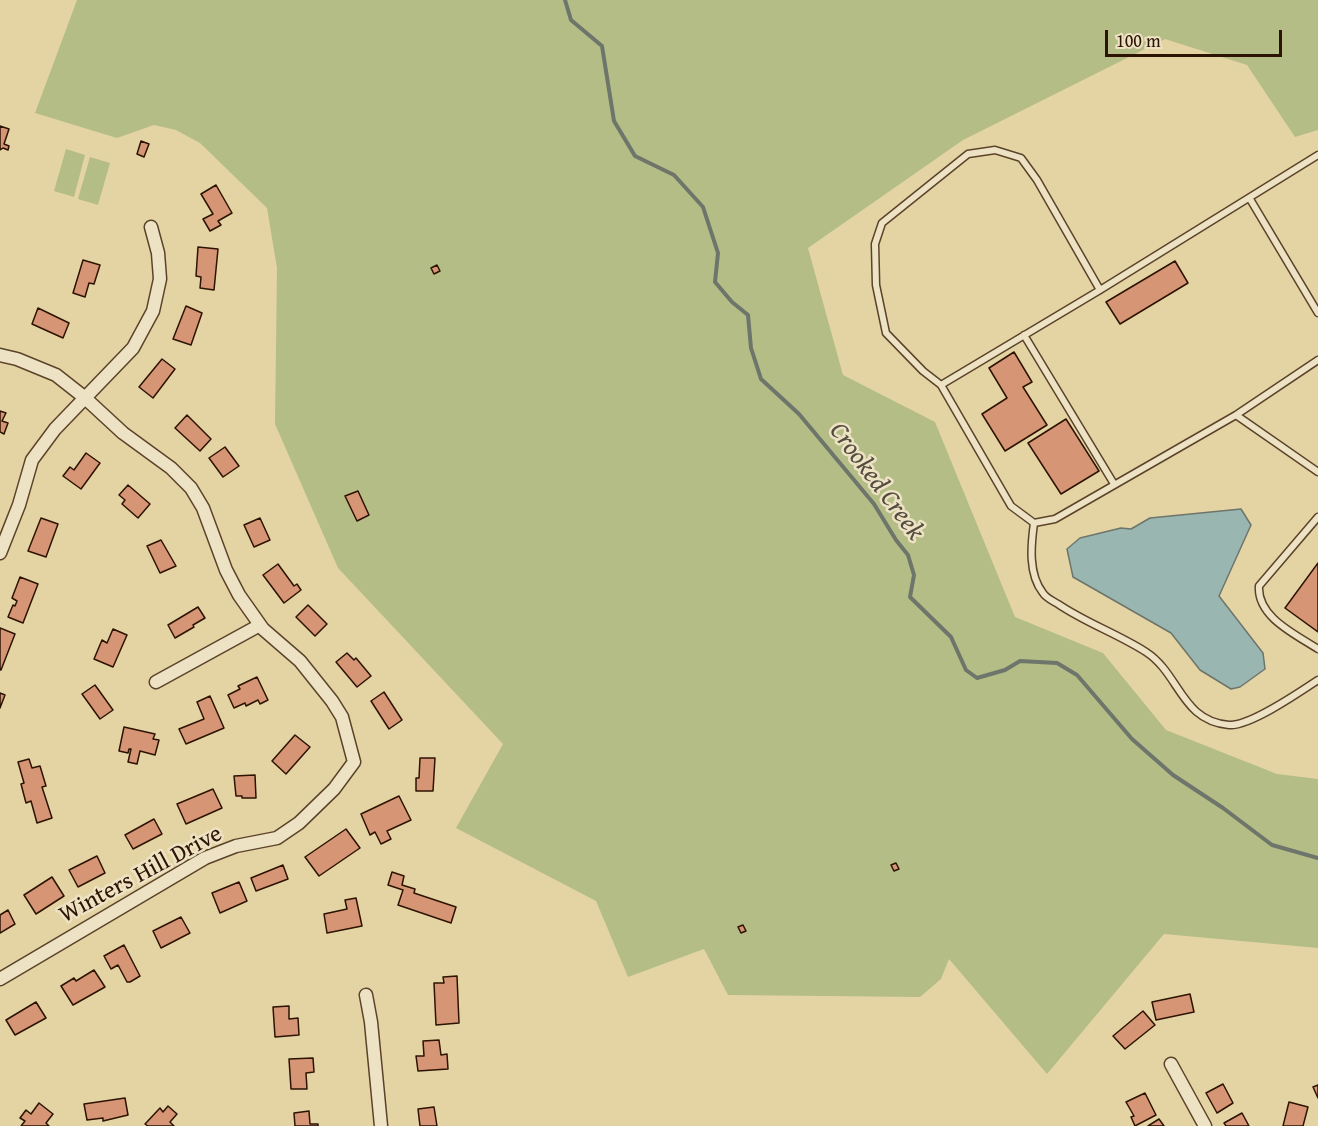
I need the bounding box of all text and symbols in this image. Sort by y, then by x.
scale bar [1108,18,1285,56]
text: 100 m [1116,27,1161,54]
water label: Crooked Creek [822,417,930,547]
street label: Winters Hill Drive [55,820,227,930]

